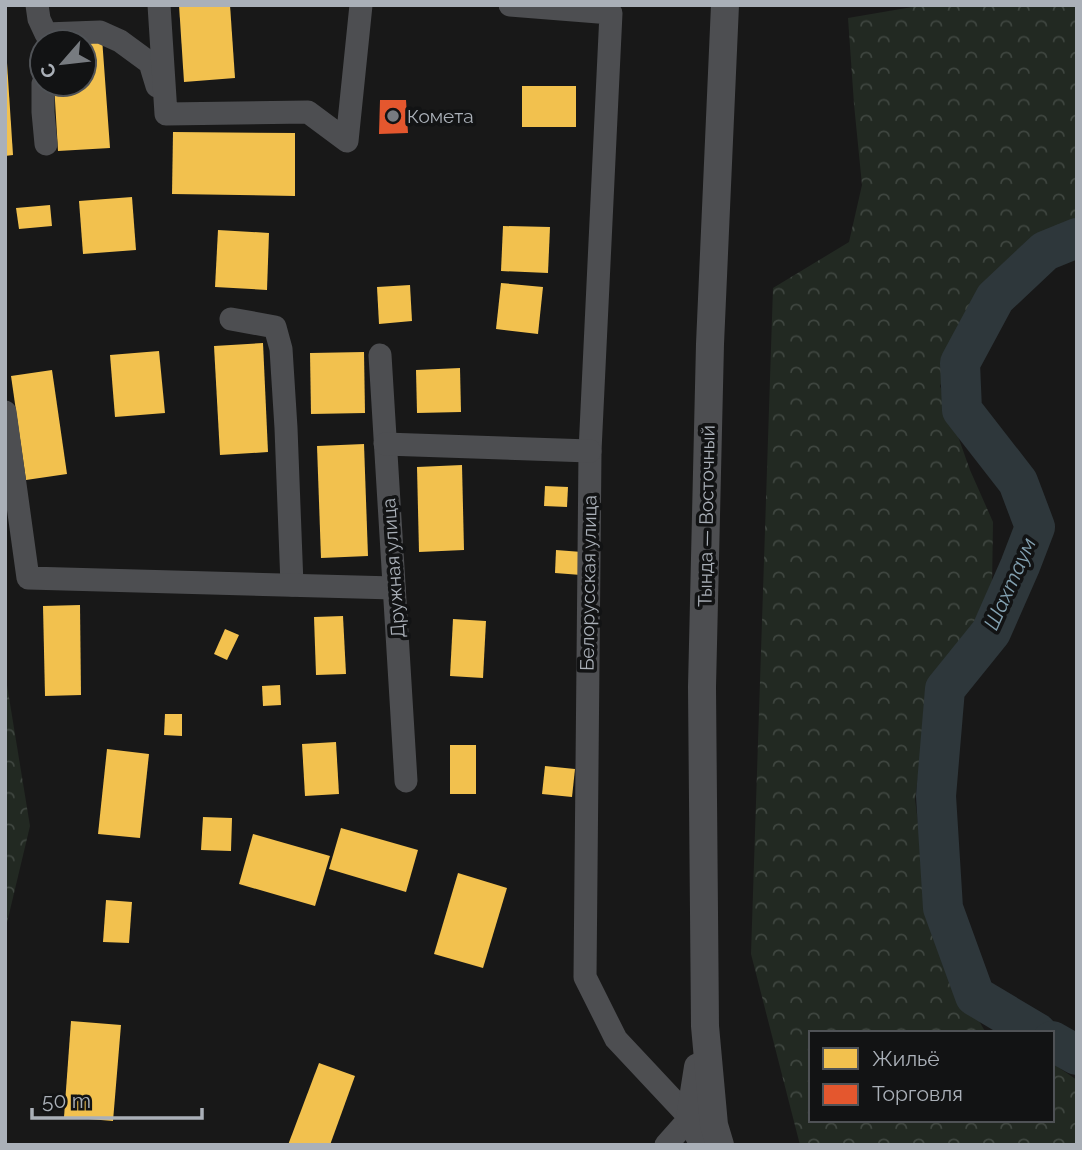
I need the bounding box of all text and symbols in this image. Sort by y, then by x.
north arrow [28,28,98,98]
text: С [35,60,61,82]
place label: Комета [407,105,474,127]
marker: Комета [385,108,401,124]
street label: Тында — Восточный [693,425,719,607]
street label: Белорусская улица [575,495,601,671]
street label: Дружная улица [377,497,409,639]
water label: Шахтаум [978,533,1041,634]
legend [809,1031,1054,1122]
text: Жильё [872,1046,940,1071]
scale bar [32,1076,201,1120]
text: Торговля [872,1081,963,1106]
text: 50 m [42,1088,91,1113]

